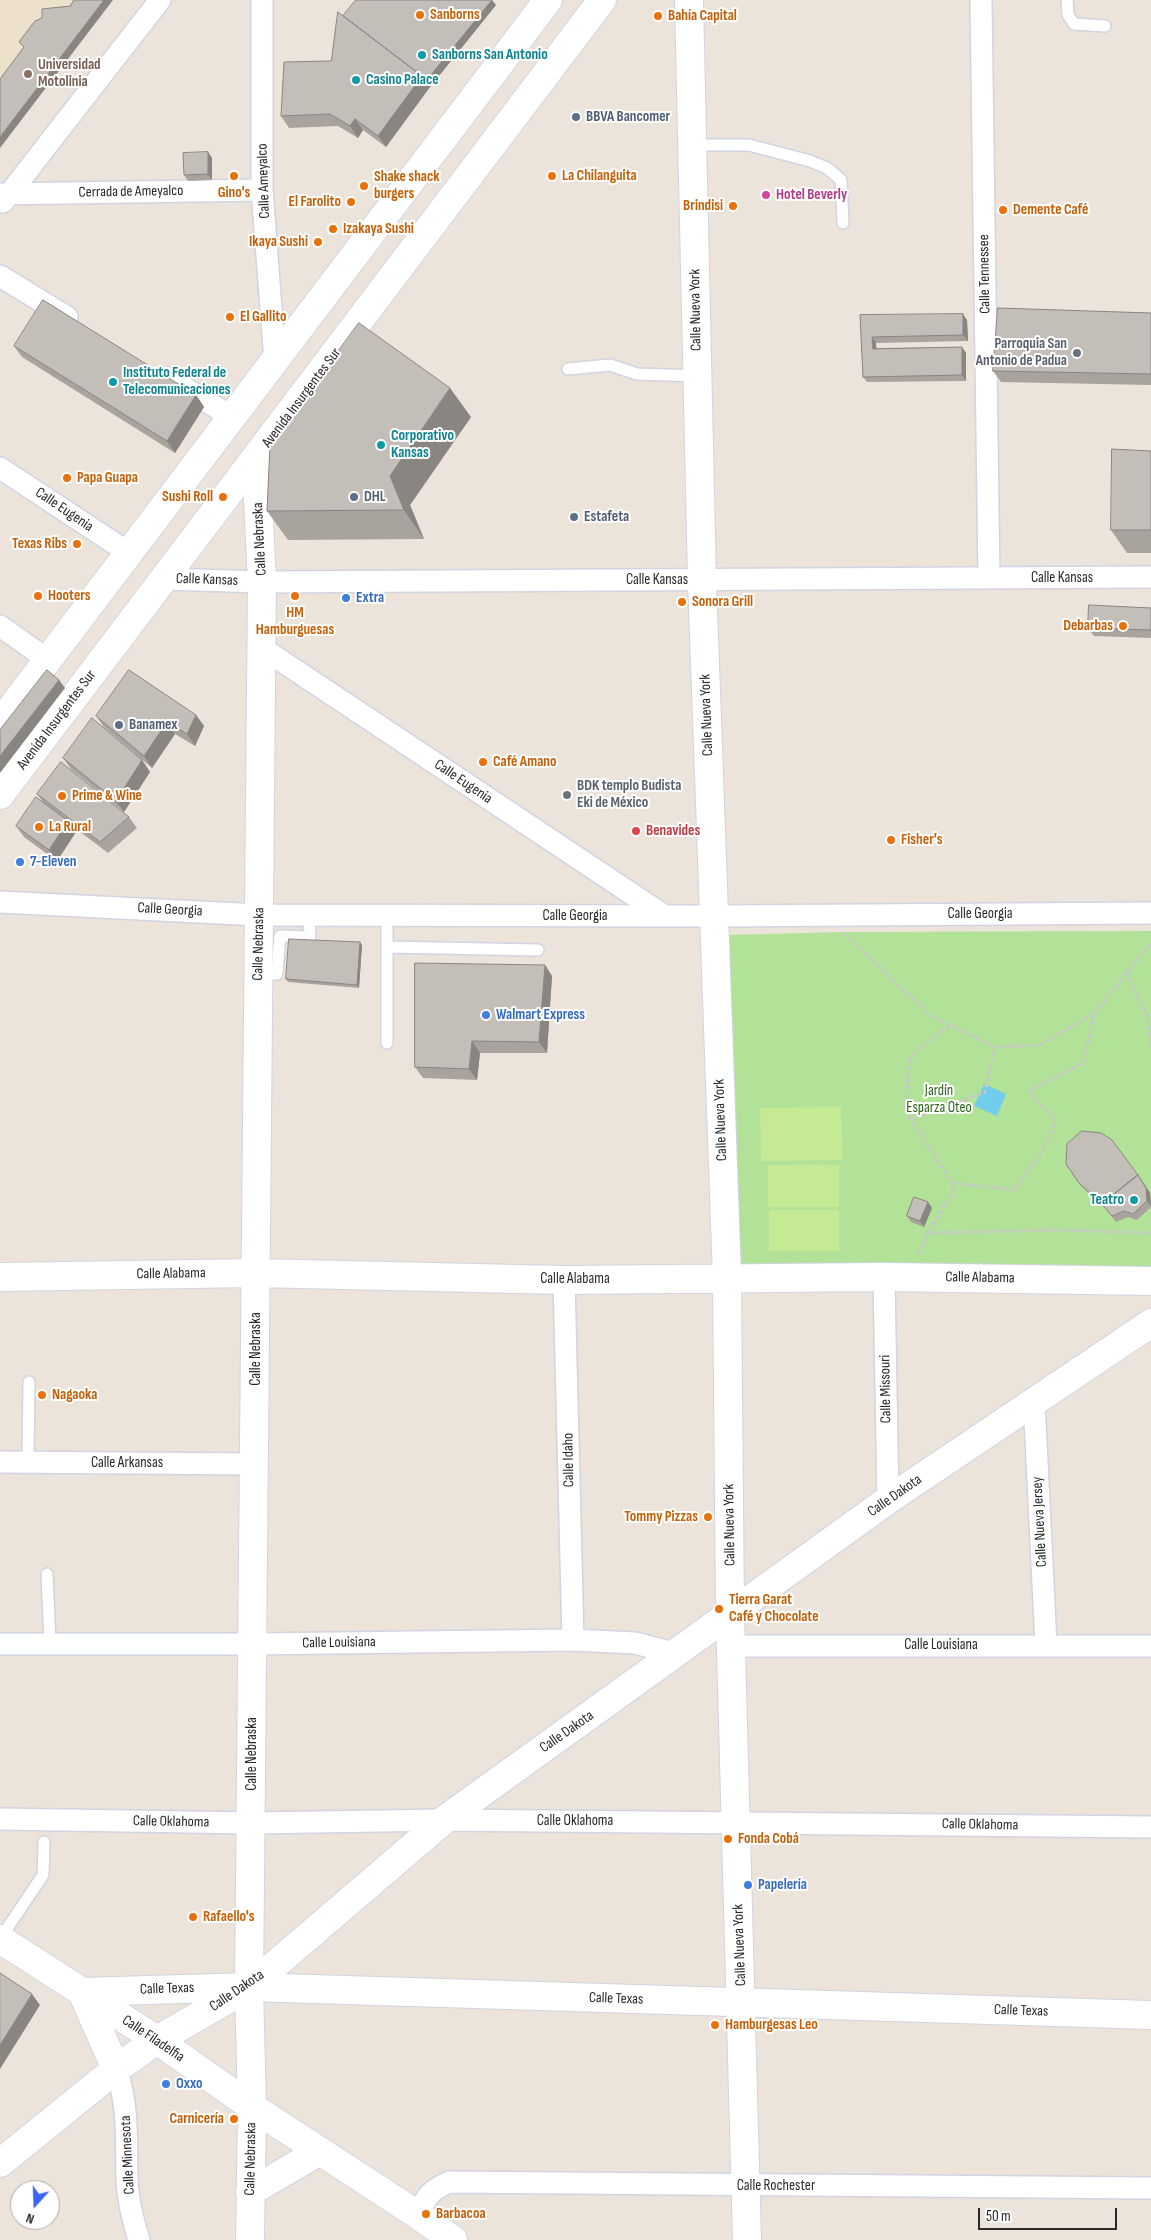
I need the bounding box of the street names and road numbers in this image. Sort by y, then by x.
street label: Calle Ameyalco [254,143,274,219]
street label: Cerrada de Ameyalco [78,182,184,202]
street label: Calle Tennessee [975,234,995,314]
street label: Calle Nueva York [686,269,706,351]
street label: Avenida Insurgentes Sur [259,345,345,451]
street label: Calle Eugenia [32,484,96,536]
street label: Calle Nebraska [249,502,271,576]
street label: Calle Kansas [1031,569,1093,587]
street label: Calle Kansas [176,570,238,590]
street label: Calle Kansas [626,571,688,589]
street label: Avenida Insurgentes Sur [14,667,100,773]
street label: Calle Nueva York [697,674,717,756]
street label: Calle Eugenia [431,756,495,808]
street label: Calle Georgia [137,899,203,921]
street label: Calle Georgia [947,905,1013,923]
street label: Calle Nebraska [249,907,269,981]
street label: Calle Georgia [542,907,608,925]
street label: Calle Nueva York [711,1079,731,1161]
street label: Calle Alabama [136,1264,206,1284]
street label: Calle Alabama [945,1268,1015,1288]
street label: Calle Alabama [540,1270,610,1288]
street label: Calle Nebraska [247,1312,265,1386]
street label: Calle Missouri [876,1355,896,1423]
street label: Calle Idaho [560,1433,578,1487]
street label: Calle Arkansas [91,1454,163,1472]
street label: Calle Dakota [865,1471,925,1521]
street label: Calle Nueva Jersey [1029,1476,1051,1568]
street label: Calle Nueva York [720,1484,740,1566]
street label: Calle Louisiana [302,1633,376,1653]
street label: Calle Louisiana [904,1636,978,1654]
street label: Calle Dakota [537,1707,597,1757]
street label: Calle Nebraska [243,1717,261,1791]
street label: Calle Oklahoma [133,1812,209,1832]
street label: Calle Oklahoma [537,1812,613,1830]
street label: Calle Oklahoma [942,1815,1018,1835]
street label: Calle Nueva York [730,1904,750,1986]
street label: Calle Dakota [206,1966,268,2016]
street label: Calle Texas [139,1979,195,1999]
street label: Calle Texas [588,1989,644,2009]
street label: Calle Texas [993,2001,1049,2021]
street label: Calle Filadelfia [118,2012,188,2066]
street label: Calle Minnesota [117,2115,139,2195]
street label: Calle Nebraska [241,2122,261,2196]
street label: Calle Rochester [737,2177,815,2195]

